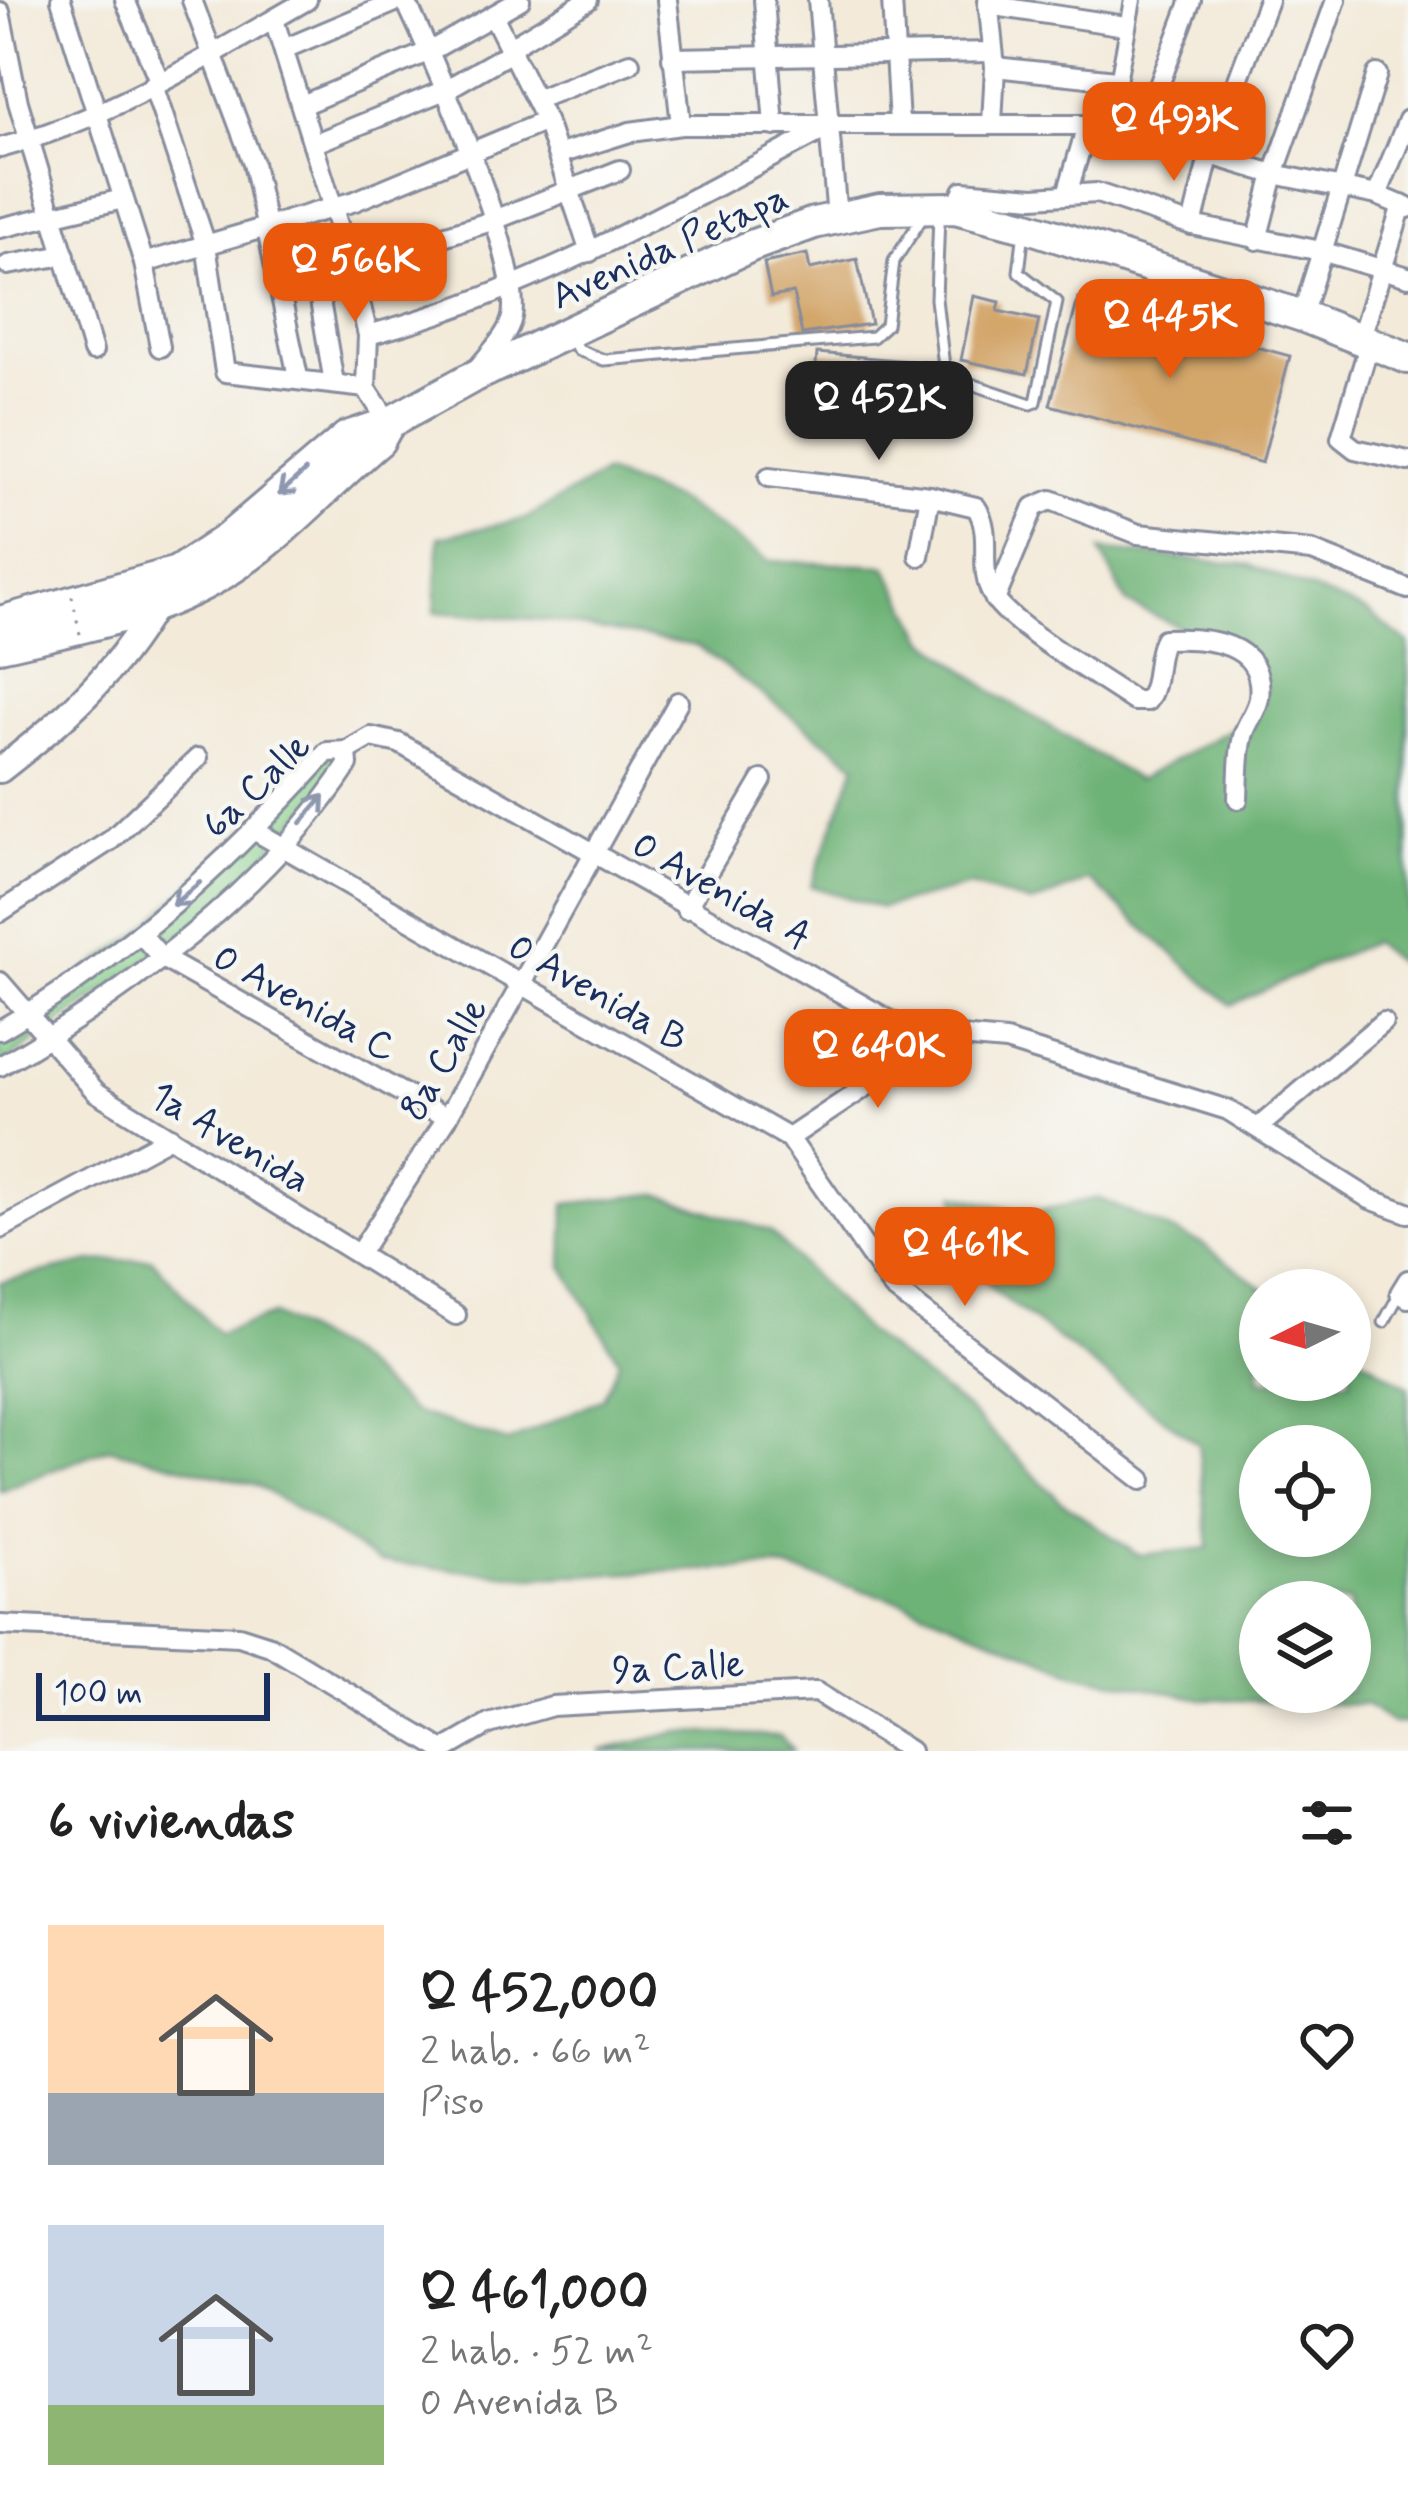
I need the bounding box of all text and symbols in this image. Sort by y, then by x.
pin: Q 493K [1076,82,1272,184]
text: Q 493K [1110,95,1238,146]
street label: Avenida Petapa [544,173,797,323]
pin: Q 566K [257,223,453,325]
text: Q 566K [290,236,420,287]
pin: Q 445K [1072,279,1268,381]
text: Q 445K [1103,292,1237,343]
pin: Q 452K [781,361,977,463]
text: Q 452K [812,374,946,425]
one-way arrow [277,469,307,496]
street label: 6a Calle [192,722,323,851]
one-way arrow [299,794,327,825]
street label: 0 Avenida A [623,820,820,964]
one-way arrow [171,880,202,908]
street label: 0 Avenida B [499,922,696,1066]
street label: 0 Avenida C [204,933,405,1075]
street label: 8a Calle [389,989,501,1131]
pin: Q 640K [780,1009,976,1111]
text: Q 640K [811,1022,945,1073]
street label: 1a Avenida [140,1071,319,1207]
pin: Q 461K [867,1207,1063,1309]
text: Q 461K [902,1220,1028,1271]
north arrow [1239,1269,1371,1401]
map controls [1239,1269,1371,1713]
button: locate [1239,1425,1371,1557]
button: layers [1239,1581,1371,1713]
street label: 9a Calle [611,1640,746,1697]
scale bar [36,1667,270,1720]
text: 100 m [54,1672,143,1716]
text: 6 viviendas [48,1790,294,1856]
icon: filters [1294,1790,1360,1856]
text: Q 452,000 [420,1961,658,2027]
icon: home [144,1973,288,2117]
icon: heart [1294,2012,1360,2078]
text: 2 hab. · 66 m² [420,2027,651,2078]
text: Piso [420,2078,484,2129]
text: Q 461,000 [420,2261,649,2327]
icon: home [144,2273,288,2417]
icon: heart [1294,2312,1360,2378]
text: 2 hab. · 52 m² [420,2327,653,2378]
text: 0 Avenida B [420,2378,618,2429]

